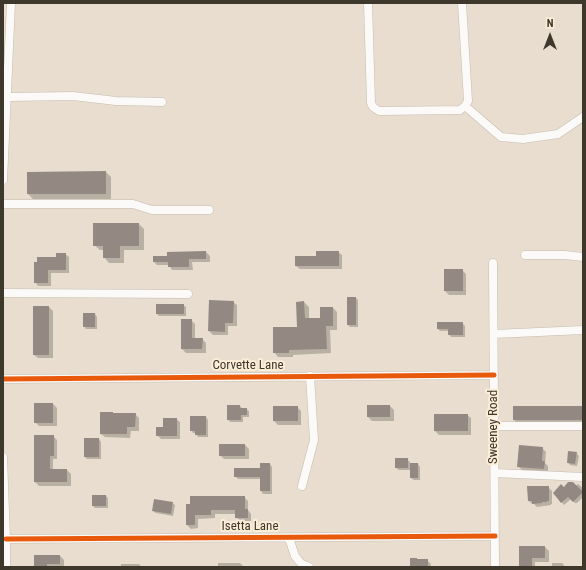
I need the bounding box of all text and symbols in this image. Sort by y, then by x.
north arrow [530,16,570,56]
text: N [547,17,553,30]
street label: Corvette Lane [212,358,284,374]
street label: Sweeney Road [486,390,502,464]
street label: Isetta Lane [222,519,278,535]

